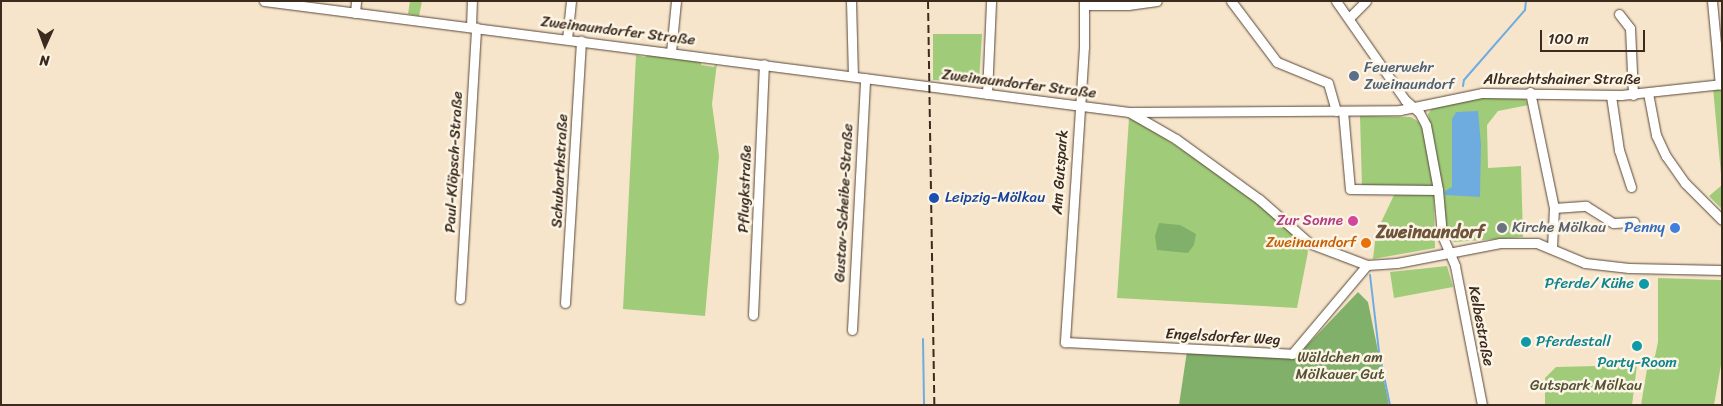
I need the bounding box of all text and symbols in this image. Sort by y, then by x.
street label: Zweinaundorfer Straße [540,13,696,49]
north arrow [20,20,70,70]
scale bar [1543,20,1648,52]
text: 100 m [1548,26,1589,52]
text: N [39,48,50,73]
place label: Feuerwehr Zweinaundorf [1364,58,1454,93]
street label: Zweinaundorfer Straße [941,66,1097,102]
marker: Feuerwehr Zweinaundorf [1348,70,1360,82]
street label: Albrechtshainer Straße [1483,71,1641,89]
street label: Paul-Klöpsch-Straße [441,91,467,233]
street label: Schubarthstraße [548,114,572,228]
street label: Gustav-Scheibe-Straße [831,123,857,283]
street label: Am Gutspark [1048,129,1072,215]
street label: Pflugkstraße [734,145,756,233]
place label: Leipzig-Mölkau [945,189,1045,207]
marker: Leipzig-Mölkau [927,191,941,205]
place label: Zur Sonne [1276,212,1343,230]
marker: Zur Sonne [1347,215,1359,227]
place label: Kirche Mölkau [1512,219,1606,237]
place label: Penny [1624,219,1665,237]
district label: Zweinaundorf [1376,221,1484,243]
marker: Kirche Mölkau [1496,222,1508,234]
marker: Penny [1669,222,1681,234]
place label: Zweinaundorf [1266,234,1356,252]
marker: Zweinaundorf [1360,237,1372,249]
place label: Pferde/ Kühe [1545,275,1634,293]
marker: Pferde/ Kühe [1638,278,1650,290]
street label: Kelbestraße [1464,284,1498,368]
street label: Engelsdorfer Weg [1165,325,1281,349]
place label: Pferdestall [1536,333,1611,351]
marker: Pferdestall [1520,336,1532,348]
marker: Party-Room [1631,340,1643,352]
park label: Wäldchen am Mölkauer Gut [1296,348,1384,383]
place label: Party-Room [1597,354,1677,372]
park label: Gutspark Mölkau [1530,377,1642,395]

